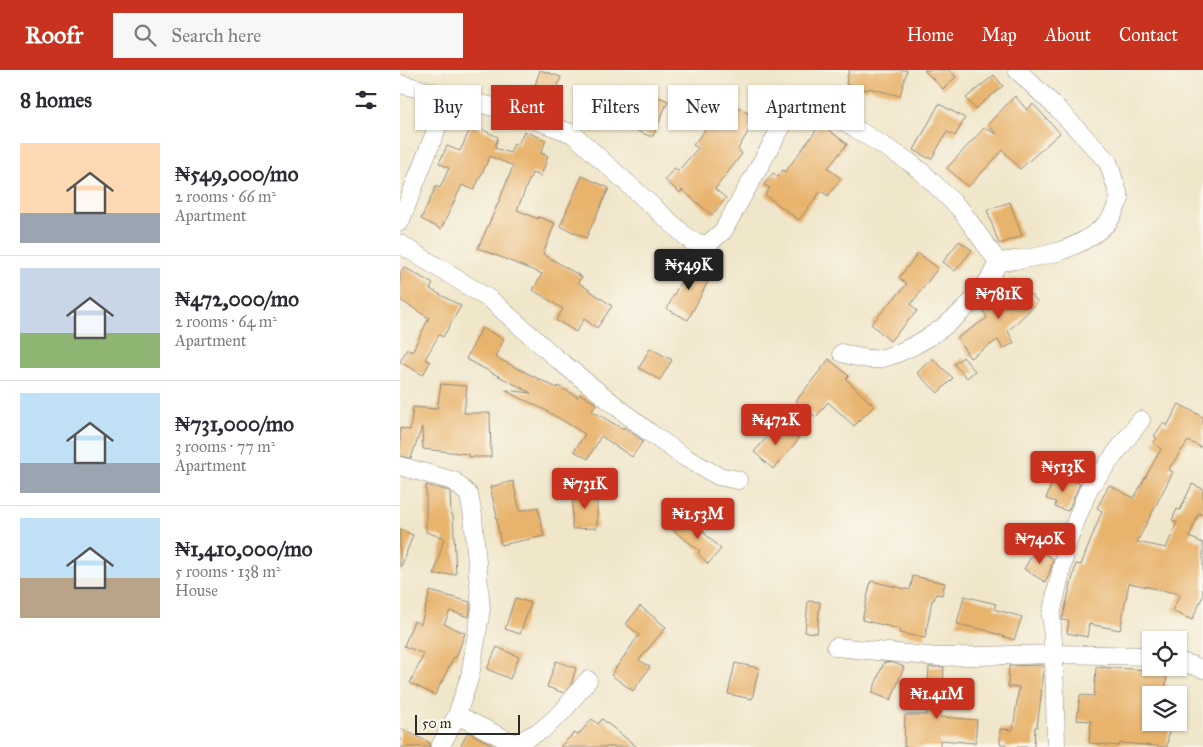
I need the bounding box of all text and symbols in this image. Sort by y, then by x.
search box [113,13,463,58]
text: Roofr [25,20,83,50]
icon: search [131,21,159,49]
text: Search here [171,24,261,47]
text: Home [907,24,954,46]
text: Map [982,24,1017,46]
text: About [1045,24,1091,46]
text: Contact [1119,24,1178,46]
chip: Buy [415,85,481,130]
chip: Rent [491,85,563,130]
chip: Filters [573,85,658,130]
chip: New [668,85,738,130]
chip: Apartment [748,85,864,130]
icon: filters [352,86,380,114]
text: 8 homes [20,87,92,113]
text: ₦549,000/mo [175,161,298,187]
icon: home [60,163,120,223]
text: 2 rooms · 66 m² [175,187,276,206]
text: Apartment [175,206,247,225]
pin: ₦549K [654,248,724,291]
text: ₦549K [665,255,713,274]
pin: ₦781K [964,278,1034,320]
text: ₦781K [976,284,1022,303]
text: ₦472,000/mo [175,286,299,312]
icon: home [60,288,120,348]
text: 2 rooms · 64 m² [175,312,277,331]
text: Apartment [175,331,247,350]
pin: ₦472K [741,404,811,446]
text: ₦472K [752,410,800,429]
text: ₦731,000/mo [175,411,294,437]
icon: home [60,413,120,473]
text: 3 rooms · 77 m² [175,437,275,456]
pin: ₦513K [1028,450,1098,493]
text: Apartment [175,456,247,475]
text: ₦513K [1041,457,1085,476]
pin: ₦731K [550,468,620,510]
text: ₦731K [563,474,607,493]
pin: ₦1.53M [657,498,739,540]
text: ₦1.53M [672,504,724,523]
pin: ₦740K [1005,522,1075,565]
text: ₦740K [1015,529,1065,548]
text: ₦1,410,000/mo [175,536,312,562]
icon: home [60,538,120,598]
text: 5 rooms · 138 m² [175,562,281,581]
text: House [175,581,218,600]
map controls [1142,631,1187,731]
button: locate [1142,631,1187,676]
pin: ₦1.41M [896,678,978,720]
text: ₦1.41M [910,684,964,703]
button: layers [1142,686,1187,731]
scale bar [415,712,520,735]
text: 50 m [422,715,451,732]

